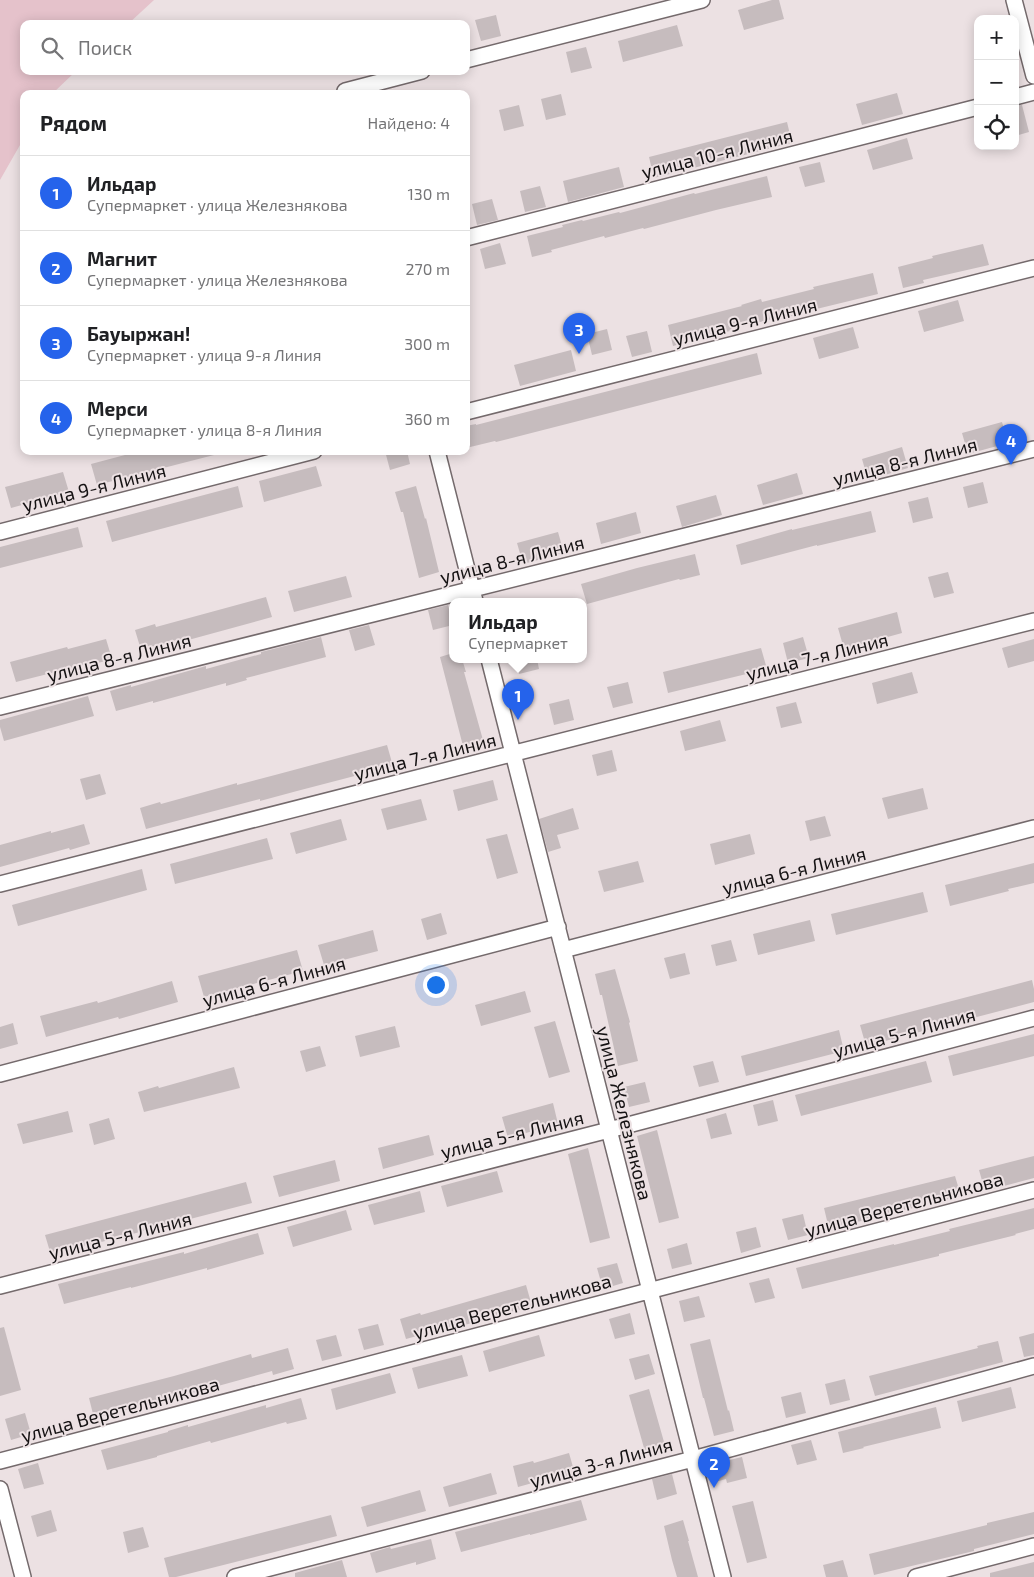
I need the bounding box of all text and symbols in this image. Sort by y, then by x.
map controls [974,15,1019,150]
button: + [974,15,1019,60]
search box [20,20,470,75]
icon: search [38,34,66,62]
text: Поиск [78,36,132,59]
button: − [974,60,1019,105]
button: locate [974,105,1019,150]
text: Рядом [40,110,107,135]
text: Найдено: 4 [367,113,450,132]
street label: улица 10-я Линия [639,123,795,184]
text: Ильдар [87,172,156,195]
text: 1 [53,184,59,203]
text: 130 m [408,184,450,203]
text: Супермаркет · улица Железнякова [87,195,348,214]
text: Магнит [87,247,157,270]
text: 2 [51,259,61,278]
text: 270 m [406,259,450,278]
text: Супермаркет · улица Железнякова [87,270,348,289]
street label: улица 9-я Линия [671,292,819,351]
pin: 3 [563,313,595,354]
text: Бауыржан! [87,322,191,345]
text: 3 [51,334,61,353]
text: 300 m [404,334,450,353]
text: Супермаркет · улица 9-я Линия [87,345,321,364]
text: Мерси [87,397,148,420]
text: 4 [51,409,61,428]
text: 360 m [405,409,450,428]
text: Супермаркет · улица 8-я Линия [87,420,322,439]
pin: 4 [995,424,1027,465]
street label: улица 8-я Линия [830,432,980,491]
street label: улица 9-я Линия [20,458,168,517]
street label: улица 8-я Линия [437,530,587,589]
popup [449,598,587,663]
text: Ильдар [468,610,538,633]
street label: улица 7-я Линия [743,627,891,686]
street label: улица 8-я Линия [44,628,194,687]
text: Супермаркет [468,633,568,652]
pin: 1 [502,679,534,720]
street label: улица 7-я Линия [351,727,499,786]
street label: улица 6-я Линия [720,841,868,900]
street label: улица 6-я Линия [200,951,348,1012]
your location [423,972,449,998]
street label: улица 5-я Линия [830,1002,978,1063]
street label: улица Железнякова [591,1024,658,1203]
street label: улица 5-я Линия [438,1105,586,1164]
street label: улица Веретельникова [802,1166,1006,1243]
street label: улица 5-я Линия [46,1206,194,1265]
street label: улица Веретельникова [410,1268,614,1345]
street label: улица Веретельникова [18,1371,222,1448]
street label: улица 3-я Линия [527,1432,675,1493]
pin: 2 [698,1447,730,1488]

